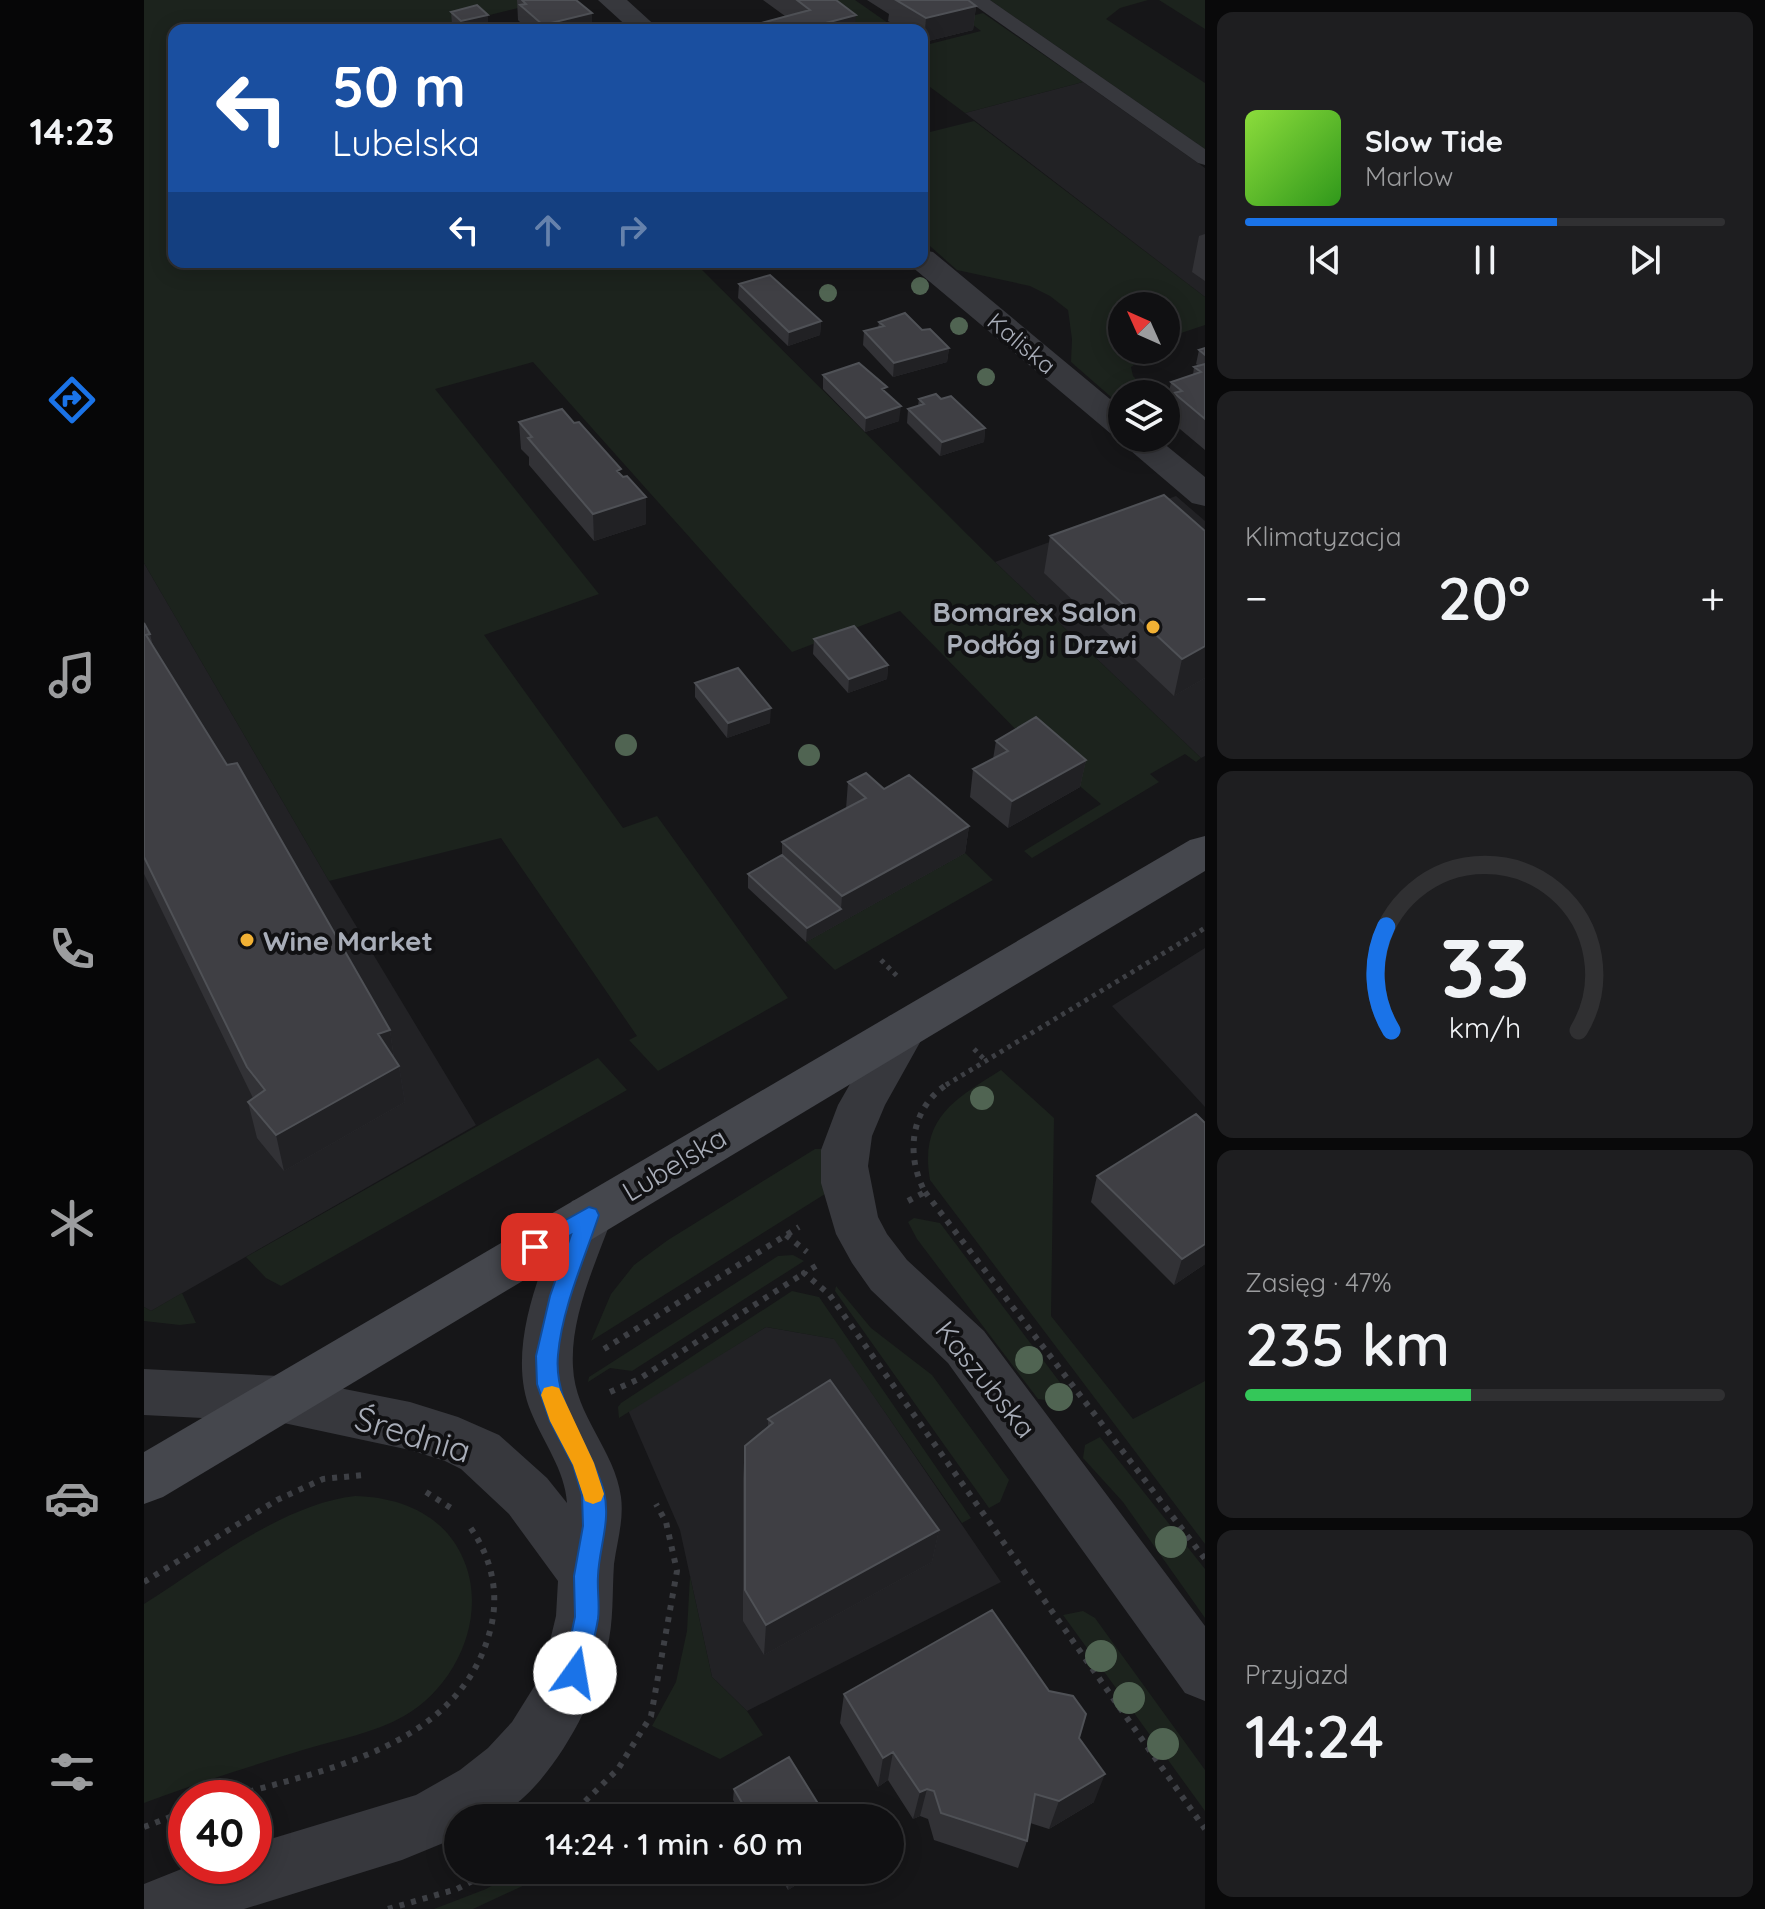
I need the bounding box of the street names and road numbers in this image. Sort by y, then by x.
street label: Kaliska [982,306,1062,380]
street label: Lubelska [616,1119,732,1209]
street label: Kaszubska [928,1313,1044,1445]
street label: Średnia [350,1396,476,1472]

